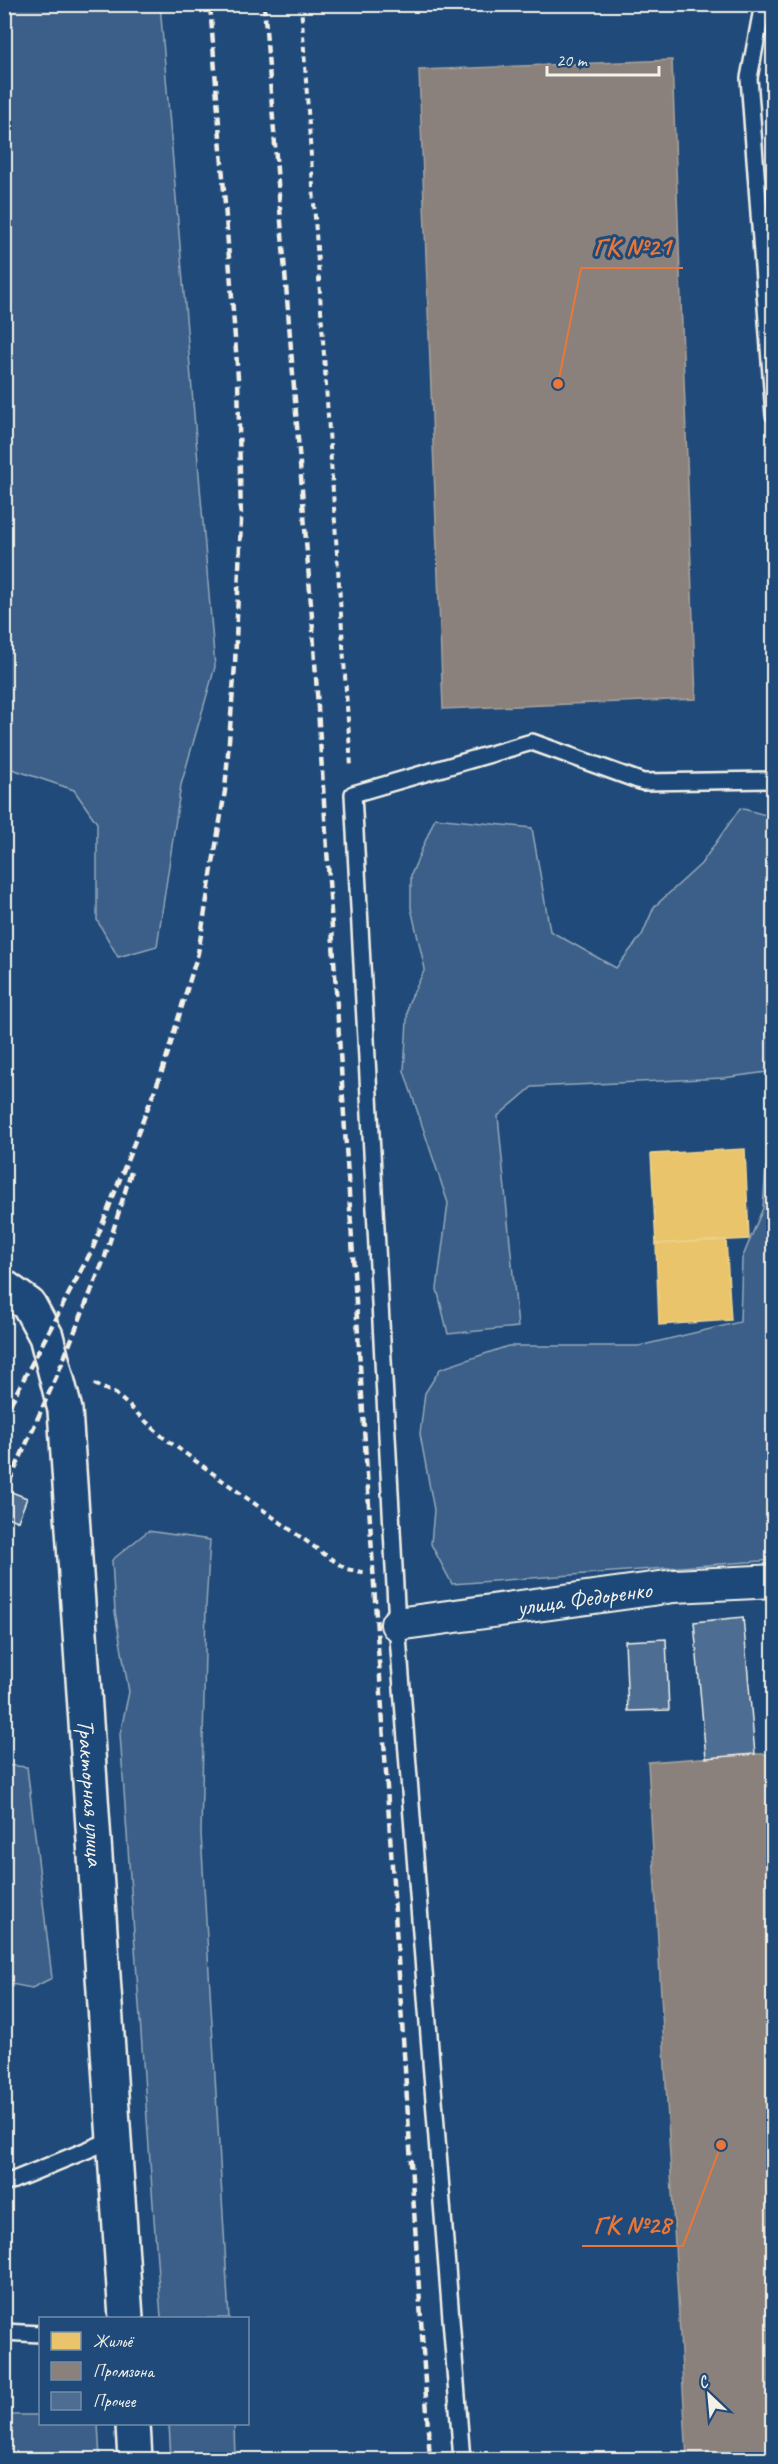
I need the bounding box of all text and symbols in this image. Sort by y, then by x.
scale bar [547,39,660,77]
text: 20 m [556,49,589,71]
callout: ГК №21 [581,224,683,268]
text: ГК №21 [593,230,674,263]
street label: улица Федоренко [513,1574,655,1623]
street label: Тракторная улица [71,1718,111,1869]
callout: ГК №28 [582,2202,683,2246]
text: ГК №28 [593,2208,674,2241]
legend [39,2317,249,2425]
text: Жильё [93,2330,135,2352]
text: Промзона [93,2360,155,2382]
north arrow [679,2365,739,2425]
text: С [695,2371,713,2393]
text: Прочее [93,2390,136,2412]

